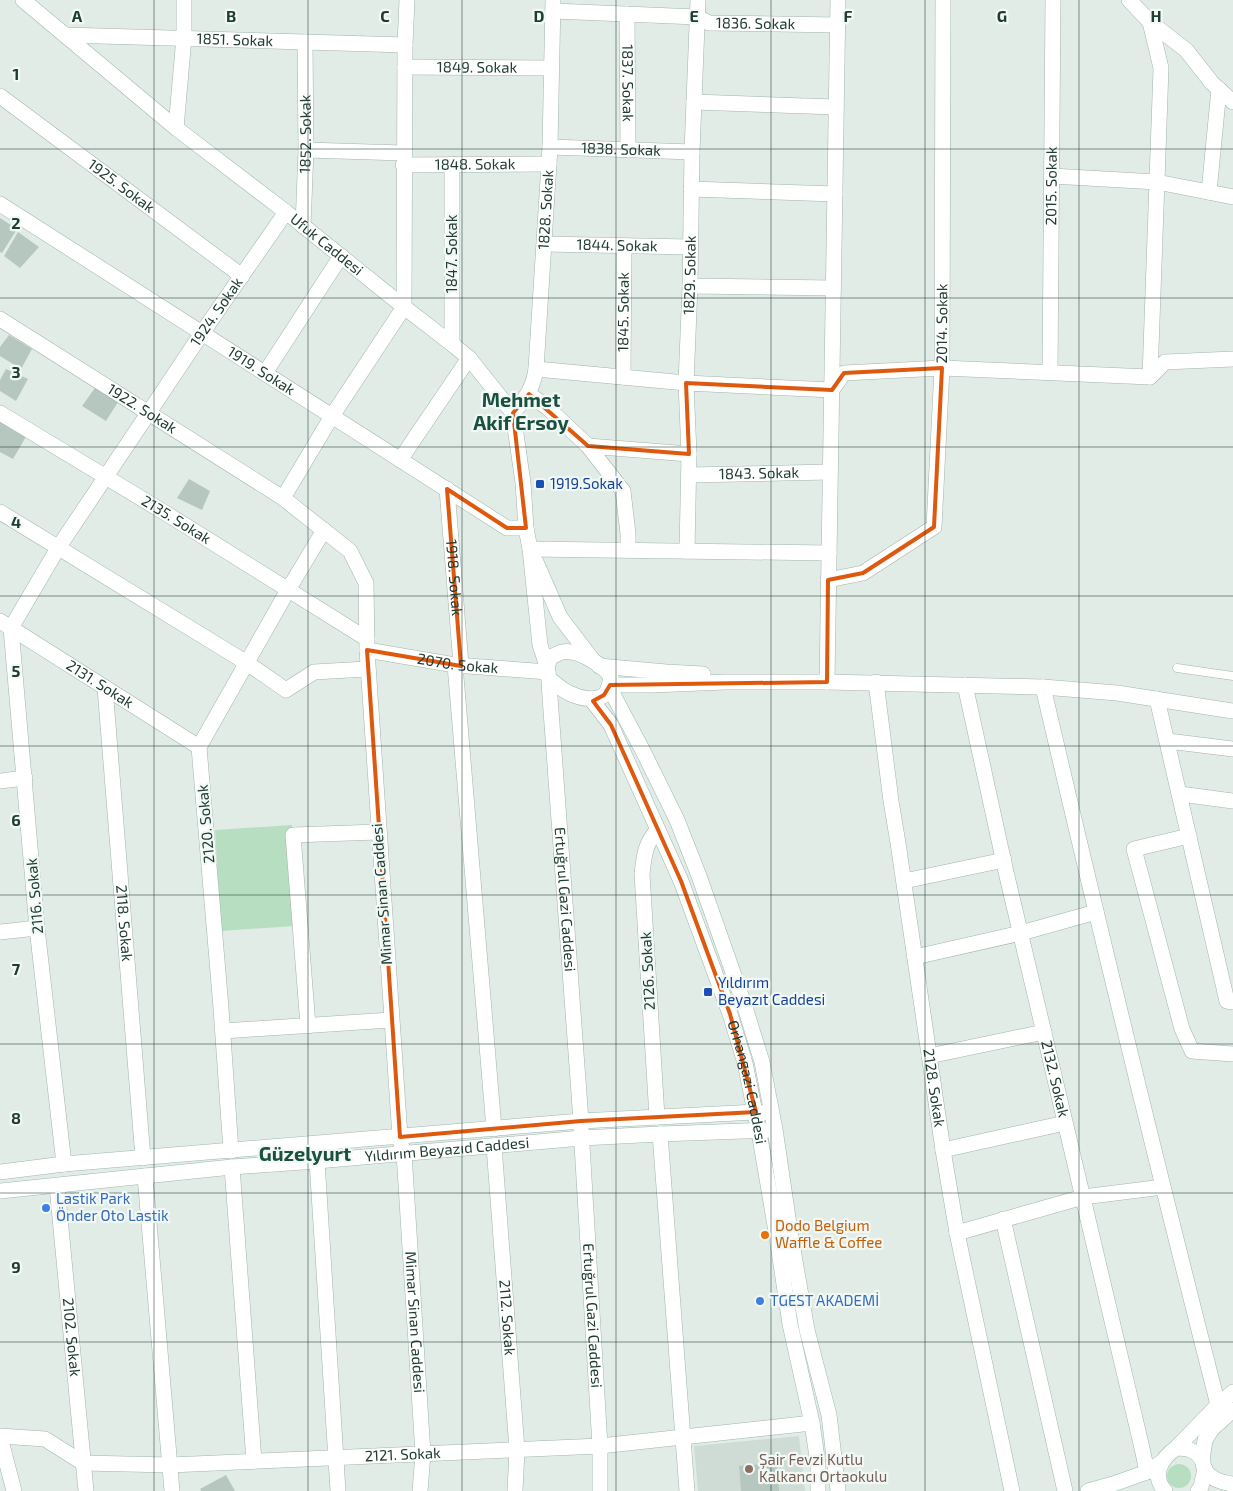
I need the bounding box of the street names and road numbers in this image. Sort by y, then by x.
street label: 1836. Sokak [716,13,796,32]
street label: 1851. Sokak [197,29,274,49]
street label: 1837. Sokak [619,44,638,122]
street label: 1849. Sokak [437,57,518,76]
street label: 1852. Sokak [295,94,314,174]
street label: 1838. Sokak [581,138,662,159]
street label: 2015. Sokak [1041,146,1060,225]
street label: 1848. Sokak [435,154,516,173]
street label: 1925. Sokak [85,155,159,216]
street label: 1828. Sokak [534,169,557,250]
street label: Ufuk Caddesi [287,209,367,279]
street label: 1847. Sokak [442,214,460,293]
street label: 1844. Sokak [576,235,658,254]
street label: 1829. Sokak [679,235,699,315]
street label: 1845. Sokak [613,272,632,352]
street label: 1924. Sokak [186,273,246,349]
street label: 2014. Sokak [932,283,950,364]
street label: 1919. Sokak [225,342,299,398]
street label: 1922. Sokak [104,379,181,437]
street label: 1843. Sokak [719,463,799,482]
street label: 2135. Sokak [139,491,215,547]
street label: 1918. Sokak [443,539,467,617]
street label: 2070. Sokak [416,649,499,676]
street label: 2131. Sokak [63,655,137,711]
street label: 2120. Sokak [193,784,217,864]
street label: Mimar Sinan Caddesi [367,823,395,965]
street label: Ertuğrul Gazi Caddesi [552,826,580,972]
street label: 2116. Sokak [22,857,46,935]
street label: 2118. Sokak [113,884,137,963]
street label: 2126. Sokak [636,931,658,1011]
street label: Orhangazi Caddesi [724,1018,771,1145]
street label: 2132. Sokak [1038,1038,1074,1119]
street label: 2128. Sokak [920,1047,950,1129]
street label: Yıldırım Beyazıd Caddesi [364,1133,530,1165]
street label: Ertuğrul Gazi Caddesi [580,1243,607,1389]
street label: Mimar Sinan Caddesi [402,1251,429,1394]
street label: 2112. Sokak [496,1279,520,1356]
street label: 2102. Sokak [60,1297,85,1378]
street label: 2121. Sokak [364,1443,441,1464]

